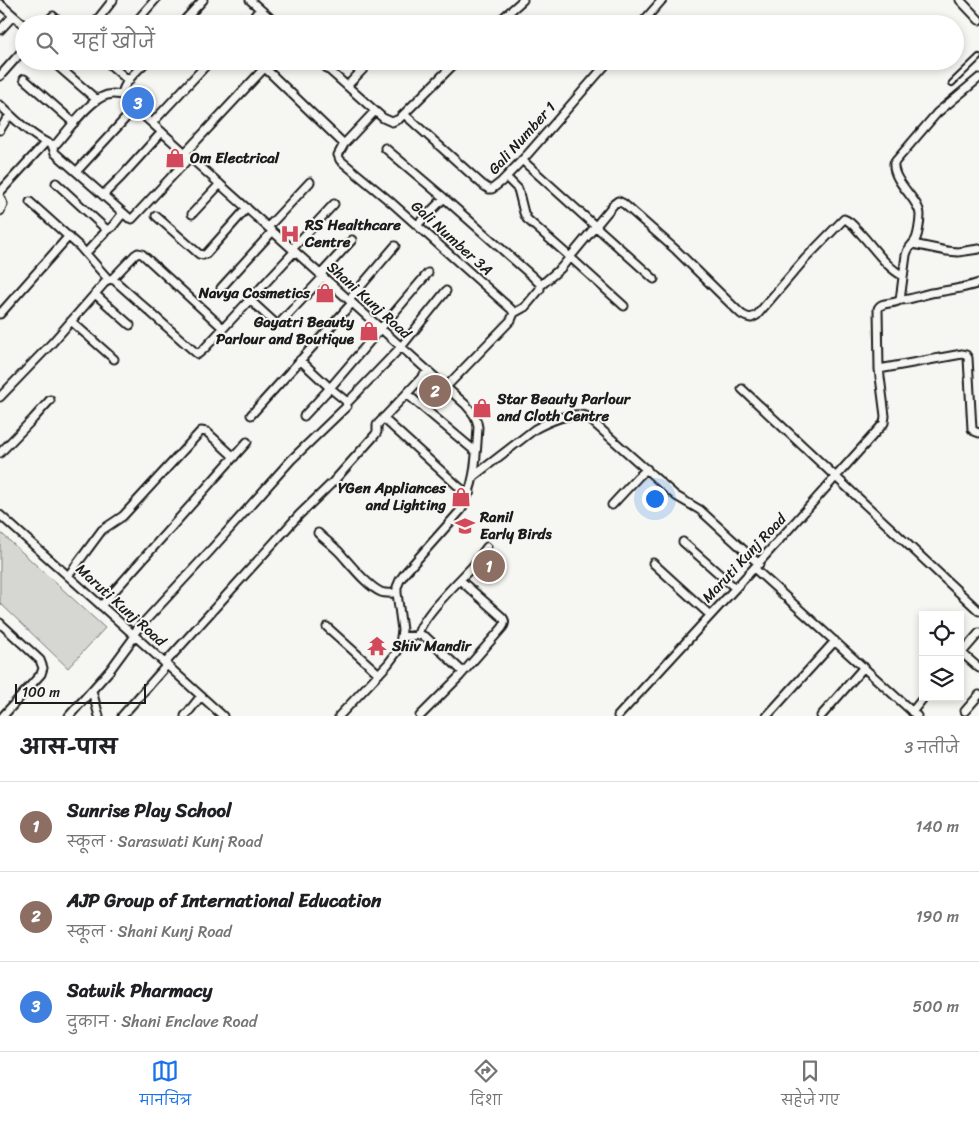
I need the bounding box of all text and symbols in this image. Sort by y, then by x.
search box [15,15,964,70]
text: यहाँ खोजें [73,25,155,58]
icon: search [33,29,61,57]
pin: 3 [122,84,154,122]
street label: Gali Number 1 [482,95,562,181]
place label: Om Electrical [189,145,280,171]
shop icon: Om Electrical [164,147,186,169]
street label: Gali Number 3A [405,194,499,282]
place label: RS Healthcare Centre [304,212,401,255]
hospital icon: RS Healthcare Centre [279,223,301,245]
street label: Shani Kunj Road [321,255,418,346]
place label: Navya Cosmetics [198,280,311,306]
shop icon: Navya Cosmetics [314,282,336,304]
place label: Gayatri Beauty Parlour and Boutique [216,309,355,352]
shop icon: Gayatri Beauty Parlour and Boutique [358,320,380,342]
pin: 2 [419,372,451,410]
place label: Star Beauty Parlour and Cloth Centre [496,386,632,429]
shop icon: Star Beauty Parlour and Cloth Centre [471,397,493,419]
place label: YGen Appliances and Lighting [338,475,447,518]
shop icon: YGen Appliances and Lighting [450,486,472,508]
your location [642,486,668,512]
place label: Ranil Early Birds [479,504,553,547]
street label: Maruti Kunj Road [695,506,793,609]
school or university icon: Ranil Early Birds [454,515,476,537]
pin: 1 [473,547,505,585]
street label: Maruti Kunj Road [70,557,173,654]
map controls [919,611,964,701]
button: locate [919,611,964,656]
place label: Shiv Mandir [391,633,473,659]
temple icon: Shiv Mandir [366,635,388,657]
button: layers [919,656,964,701]
text: 100 m [22,680,60,705]
scale bar [15,681,146,704]
text: आस-पास [20,728,117,766]
text: 3 नतीजे [905,733,959,762]
text: Sunrise Play School [67,794,231,827]
text: 1 [33,812,39,841]
text: 140 m [916,812,959,841]
text: स्कूल · Saraswati Kunj Road [67,827,262,856]
text: AJP Group of International Education [67,884,381,917]
text: 2 [31,902,41,931]
text: 190 m [916,902,959,931]
text: स्कूल · Shani Kunj Road [67,917,232,946]
text: Satwik Pharmacy [67,974,212,1007]
text: 3 [32,992,40,1021]
text: 500 m [913,992,959,1021]
text: दुकान · Shani Enclave Road [67,1007,257,1036]
tab: मानचित्र [140,1057,191,1116]
tab: दिशा [470,1057,502,1116]
tab: सहेजे गए [781,1057,839,1116]

